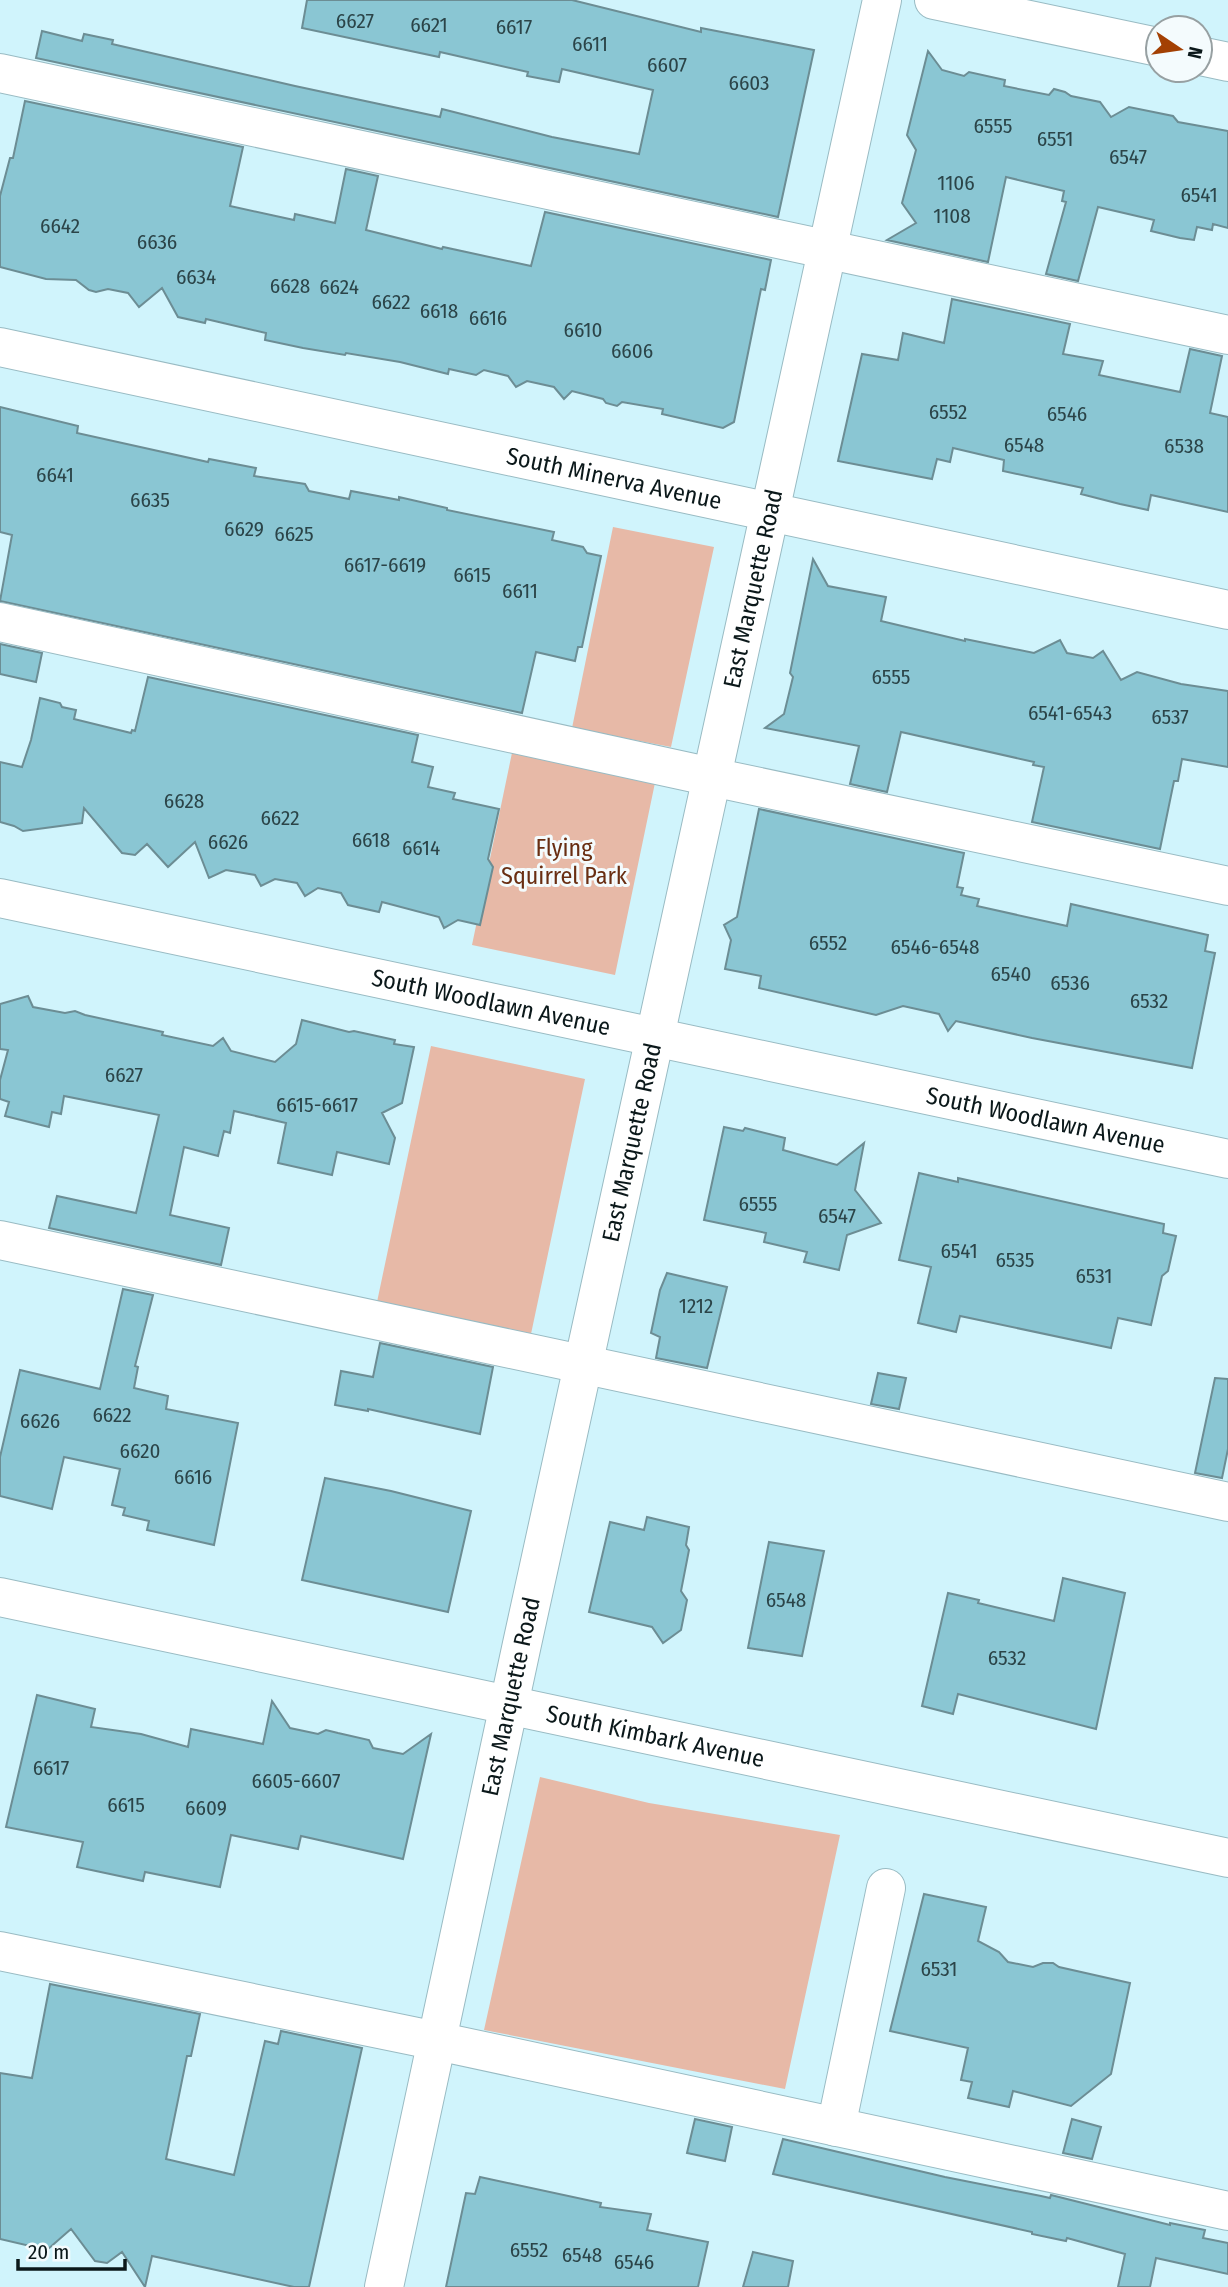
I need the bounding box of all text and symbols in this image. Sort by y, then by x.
house number: 6627 [336,8,374,34]
house number: 6621 [410,12,448,38]
house number: 6617 [496,14,532,40]
north arrow [1144,14,1214,84]
house number: 6611 [572,31,608,57]
text: N [1183,45,1208,61]
house number: 6607 [647,52,687,78]
house number: 6603 [728,70,770,96]
house number: 6555 [973,113,1013,139]
house number: 6551 [1037,126,1073,152]
house number: 6547 [1109,144,1147,170]
house number: 1106 [937,170,975,196]
house number: 6541 [1180,182,1218,208]
house number: 1108 [933,203,971,229]
house number: 6642 [40,213,80,239]
house number: 6636 [137,229,177,255]
house number: 6634 [176,264,216,290]
house number: 6628 [270,273,310,299]
house number: 6624 [319,274,359,300]
house number: 6622 [371,289,411,315]
house number: 6618 [420,298,458,324]
house number: 6616 [469,305,507,331]
house number: 6610 [563,317,603,343]
house number: 6606 [611,338,653,364]
house number: 6552 [929,399,967,425]
house number: 6546 [1047,401,1087,427]
house number: 6548 [1004,432,1044,458]
house number: 6538 [1164,433,1204,459]
street label: South Minerva Avenue [504,442,724,515]
house number: 6641 [36,462,74,488]
house number: 6635 [130,487,170,513]
street label: East Marquette Road [718,487,788,691]
house number: 6629 [224,516,264,542]
house number: 6625 [274,521,314,547]
house number: 6617-6619 [344,552,426,578]
house number: 6615 [453,562,491,588]
house number: 6611 [502,578,538,604]
house number: 6555 [871,664,911,690]
house number: 6541-6543 [1028,700,1112,726]
house number: 6537 [1151,704,1189,730]
house number: 6628 [164,788,204,814]
house number: 6622 [260,805,300,831]
house number: 6618 [352,827,390,853]
house number: 6626 [208,829,248,855]
park label: Flying Squirrel Park [501,834,628,890]
house number: 6614 [402,835,440,861]
house number: 6552 [809,930,847,956]
house number: 6546-6548 [891,934,979,960]
house number: 6540 [990,961,1032,987]
street label: South Woodlawn Avenue [369,963,613,1041]
house number: 6536 [1050,970,1090,996]
house number: 6532 [1130,988,1168,1014]
street label: East Marquette Road [596,1040,667,1245]
house number: 6627 [105,1062,143,1088]
street label: South Woodlawn Avenue [924,1081,1167,1159]
house number: 6615-6617 [276,1092,358,1118]
house number: 6555 [738,1191,778,1217]
house number: 6547 [818,1203,856,1229]
house number: 6541 [940,1238,978,1264]
house number: 6535 [996,1247,1034,1273]
house number: 6531 [1076,1263,1112,1289]
house number: 1212 [679,1293,713,1319]
house number: 6622 [92,1402,132,1428]
house number: 6626 [20,1408,60,1434]
house number: 6620 [120,1438,160,1464]
house number: 6616 [174,1464,212,1490]
house number: 6548 [766,1587,806,1613]
street label: East Marquette Road [476,1594,546,1799]
house number: 6532 [988,1645,1026,1671]
street label: South Kimbark Avenue [544,1700,767,1773]
house number: 6617 [33,1755,69,1781]
house number: 6605-6607 [251,1768,341,1794]
house number: 6615 [107,1792,145,1818]
house number: 6609 [185,1795,227,1821]
house number: 6531 [921,1956,957,1982]
scale bar [18,2228,124,2272]
house number: 6552 [510,2237,548,2263]
text: 20 m [28,2239,69,2265]
house number: 6548 [562,2242,602,2268]
house number: 6546 [614,2249,654,2275]

